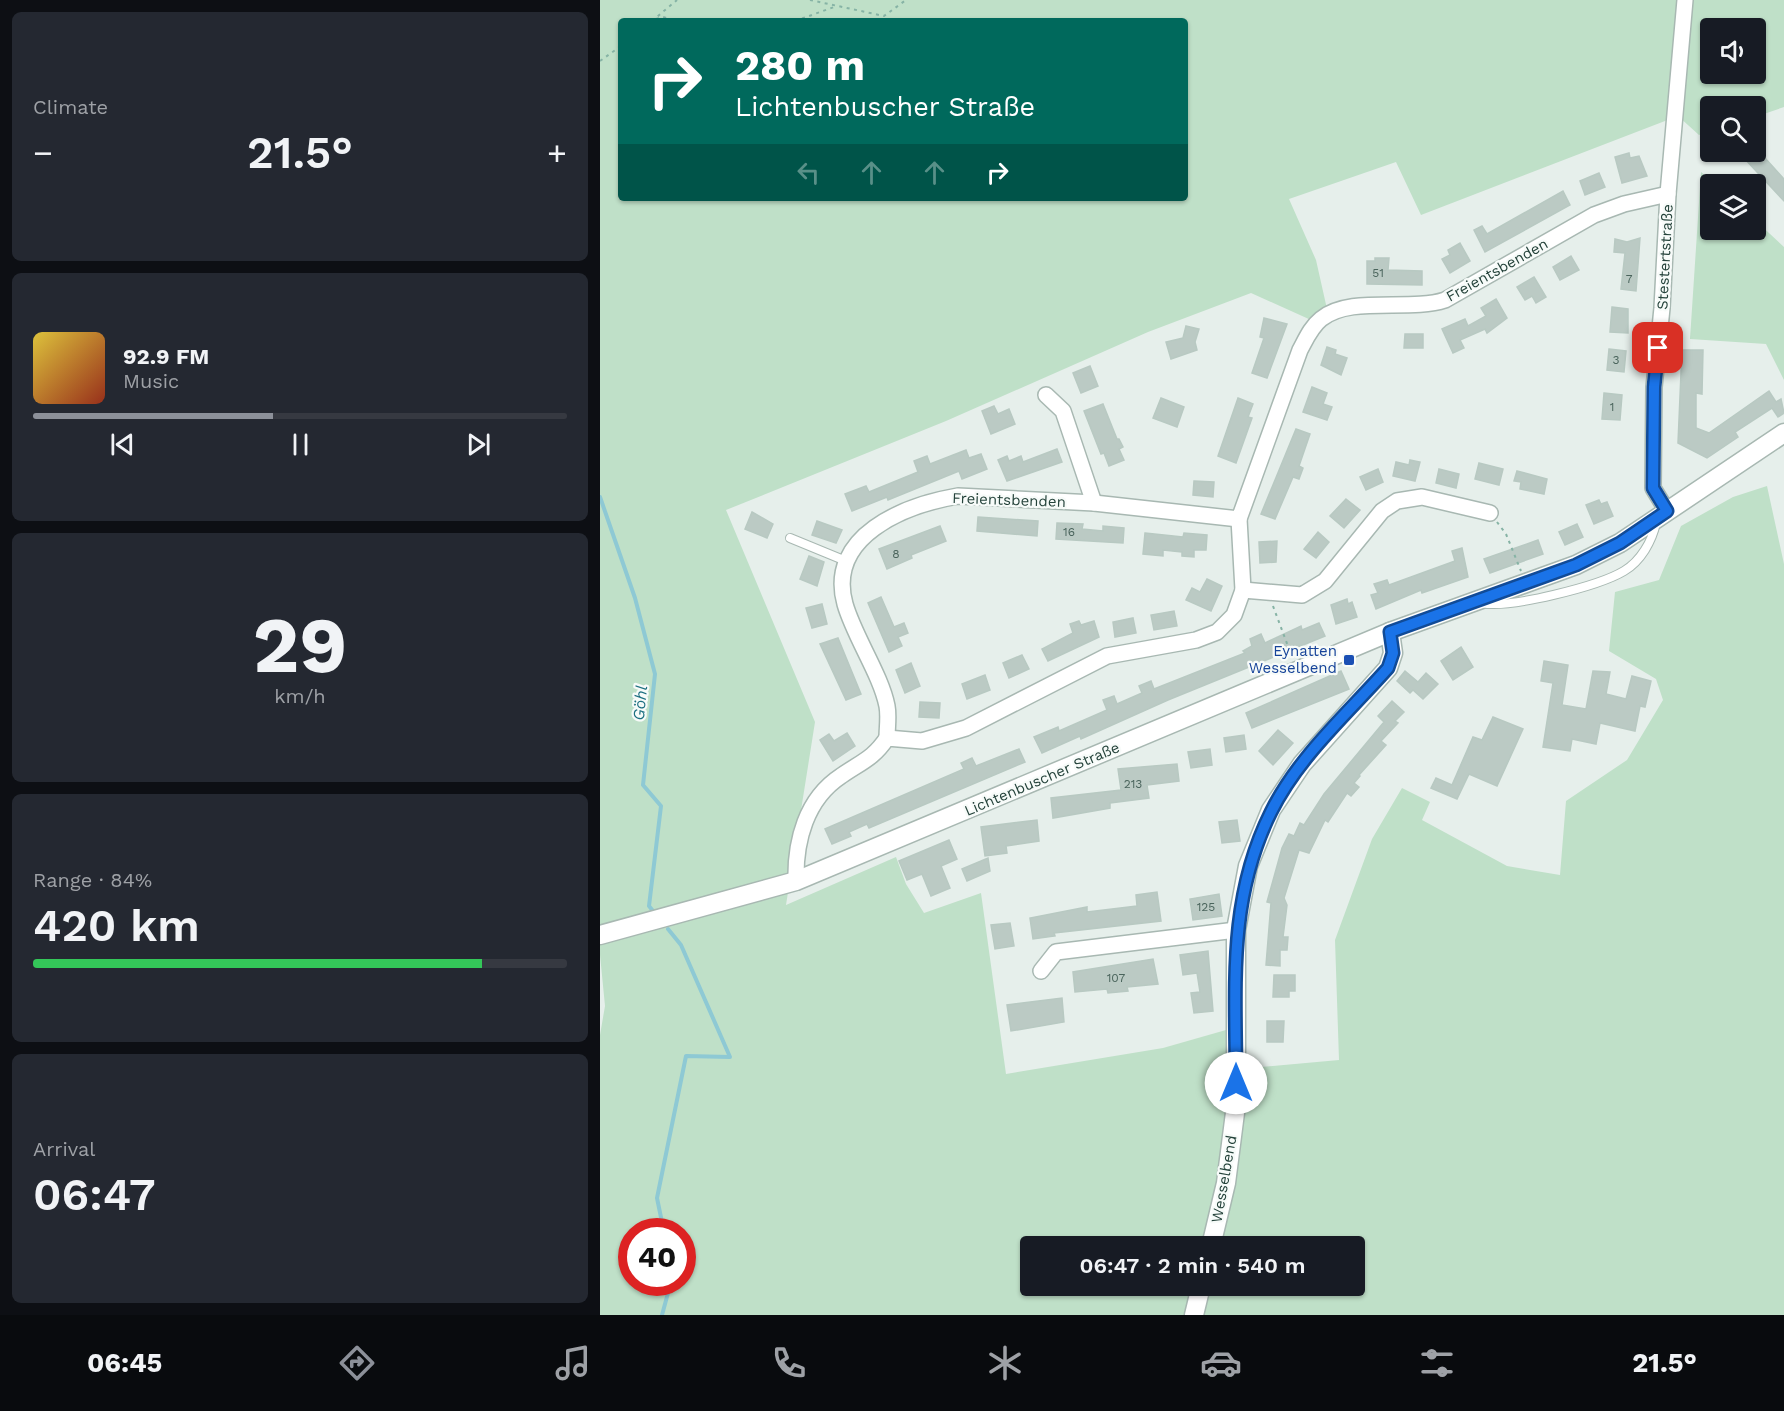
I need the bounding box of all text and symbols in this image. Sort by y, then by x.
map controls [1700,18,1766,240]
button: sound [1700,18,1766,84]
text: 280 m [735,41,865,90]
icon: right [636,42,714,120]
text: Lichtenbuscher Straße [735,91,1035,123]
text: Climate [33,95,108,119]
button: search [1700,96,1766,162]
text: 21.5° [247,126,353,179]
text: − [33,133,53,172]
text: + [547,133,567,172]
icon: left [792,156,825,189]
icon: ahead [855,156,888,189]
icon: ahead [918,156,951,189]
icon: right [981,156,1014,189]
button: layers [1700,174,1766,240]
street label: Stestertstraße [1653,204,1677,310]
street label: Freientsbenden [1443,235,1551,305]
house number: 51 [1372,266,1384,280]
house number: 7 [1626,272,1633,286]
pin [1632,322,1683,373]
icon: arrive [1641,331,1674,364]
text: 92.9 FM [123,344,209,369]
house number: 3 [1613,353,1620,367]
text: Music [123,369,179,393]
house number: 1 [1610,400,1614,414]
icon: previous [106,428,139,461]
icon: pause [284,428,317,461]
icon: next [462,428,495,461]
street label: Freientsbenden [952,489,1066,511]
house number: 16 [1063,525,1075,539]
house number: 8 [892,547,900,561]
text: 29 [253,599,347,691]
place label: Eynatten Wesselbend [1249,642,1337,677]
marker: Eynatten Wesselbend [1342,653,1356,667]
text: km/h [274,684,326,708]
water label: Göhl [629,684,651,722]
street label: Lichtenbuscher Straße [962,738,1122,820]
house number: 213 [1124,777,1142,791]
text: Range · 84% [33,868,152,892]
text: 420 km [33,899,200,952]
house number: 125 [1197,900,1215,914]
house number: 107 [1107,971,1126,985]
position arrow [1204,1051,1268,1115]
street label: Wesselbend [1207,1134,1241,1224]
text: Arrival [33,1137,95,1161]
text: 06:47 [33,1168,156,1221]
speed limit sign: 40 [618,1218,696,1296]
text: 06:47 · 2 min · 540 m [1079,1253,1306,1278]
icon: directions [336,1342,378,1384]
icon: music [552,1342,594,1384]
icon: phone [768,1342,810,1384]
icon: climate [984,1342,1026,1384]
icon: car [1200,1342,1242,1384]
icon: filters [1416,1342,1458,1384]
text: 06:45 [87,1347,162,1379]
text: 21.5° [1632,1347,1697,1379]

